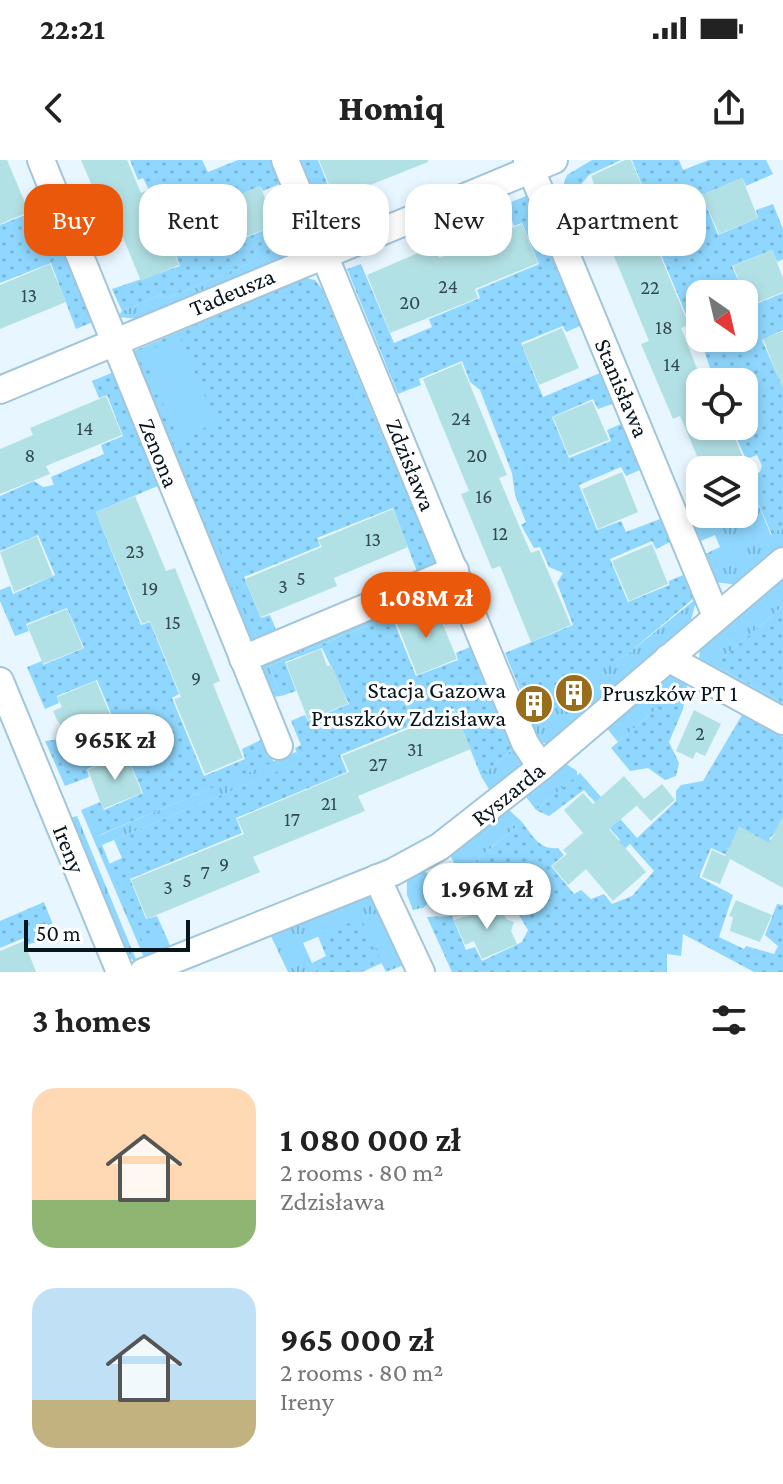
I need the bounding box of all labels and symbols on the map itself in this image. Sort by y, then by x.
street label: Tadeusza [185,262,278,322]
house number: 24 [438,275,458,297]
house number: 22 [641,276,659,298]
north arrow [686,280,758,352]
house number: 13 [21,284,37,306]
house number: 20 [400,291,420,313]
house number: 18 [655,316,673,338]
street label: Stanisława [590,334,655,441]
house number: 14 [664,353,680,375]
house number: 24 [451,407,471,429]
street label: Zenona [133,414,185,491]
street label: Zdzisława [381,415,442,515]
house number: 14 [77,417,93,439]
house number: 8 [25,444,35,466]
house number: 20 [467,444,487,466]
house number: 16 [476,485,492,507]
house number: 12 [492,522,508,544]
house number: 13 [365,528,381,550]
house number: 23 [125,540,145,562]
house number: 5 [296,567,306,589]
pin: 1.08M zł [343,572,509,640]
house number: 3 [278,575,288,597]
house number: 19 [142,577,158,599]
house number: 15 [165,611,181,633]
house number: 9 [191,667,201,689]
building icon: Pruszków PT 1 [553,672,595,714]
place label: Stacja Gazowa Pruszków Zdzisława [311,676,506,731]
place label: Pruszków PT 1 [602,679,738,706]
building icon: Stacja Gazowa Pruszków Zdzisława [513,683,555,725]
pin: 965K zł [41,714,189,782]
house number: 2 [695,722,705,744]
house number: 31 [407,738,423,760]
house number: 27 [369,753,387,775]
street label: Ryszarda [466,756,550,831]
house number: 21 [321,792,337,814]
house number: 17 [284,808,300,830]
street label: Ireny [48,821,92,878]
house number: 9 [219,853,229,875]
house number: 7 [200,861,210,883]
pin: 1.96M zł [404,863,570,931]
house number: 5 [182,869,192,891]
house number: 3 [163,876,173,898]
scale bar [24,916,190,952]

